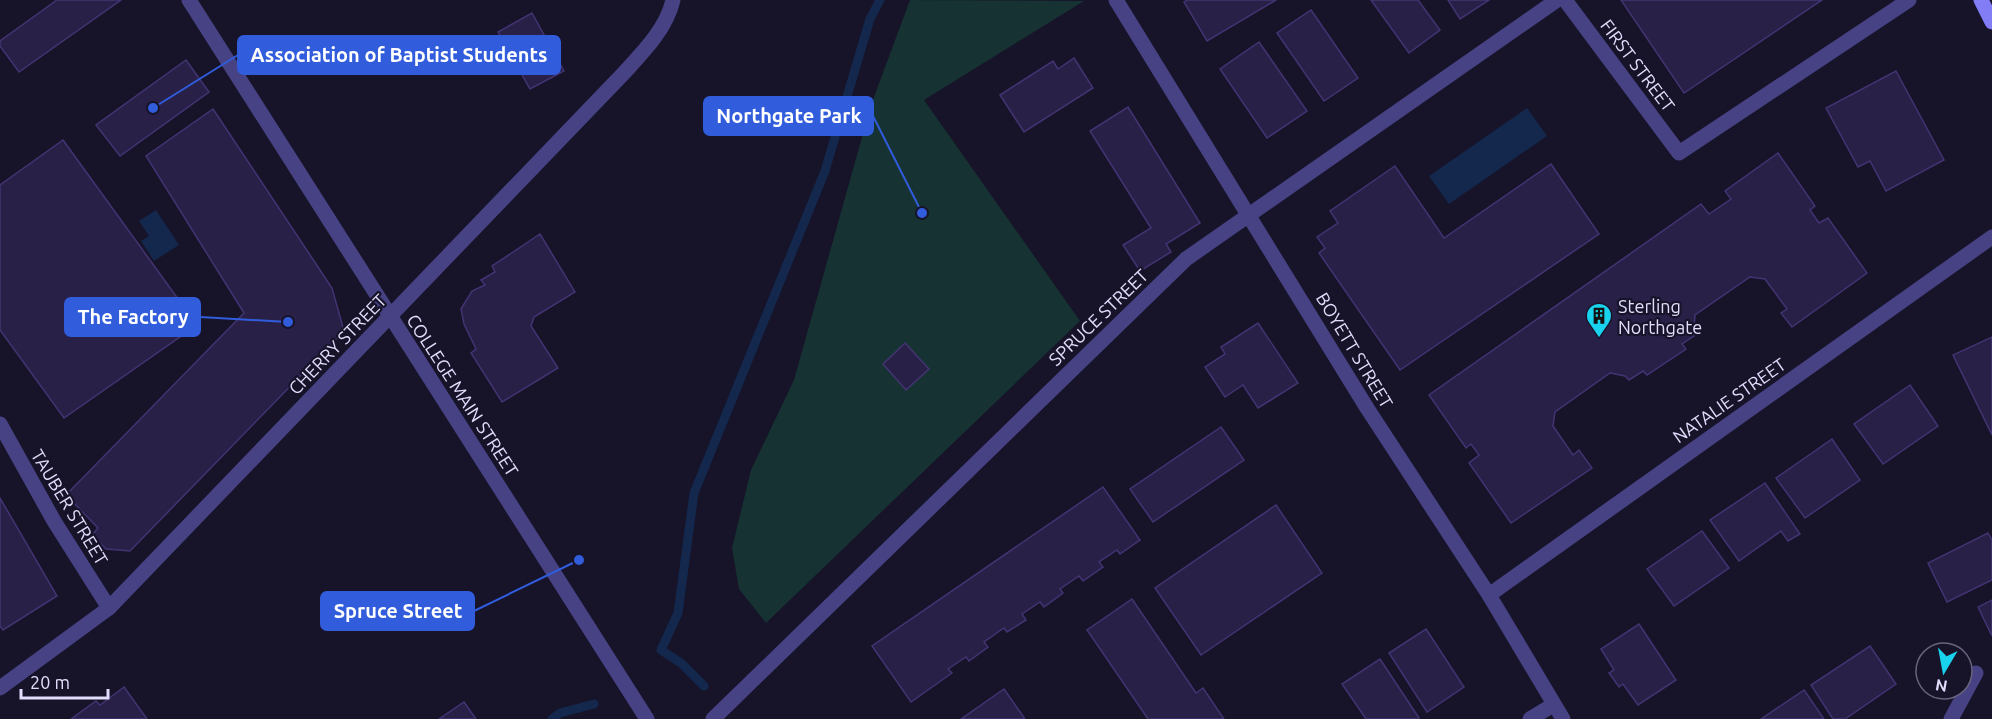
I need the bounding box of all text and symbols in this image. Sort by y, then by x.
street label: FIRST STREET [1597,15,1679,115]
callout: Association of Baptist Students [238,36,560,74]
text: Association of Baptist Students [250,43,548,66]
callout: Northgate Park [704,97,873,135]
text: Northgate Park [716,104,862,127]
street label: SPRUCE STREET [1044,265,1152,369]
street label: BOYETT STREET [1313,289,1397,411]
street label: CHERRY STREET [284,290,390,398]
place label: Sterling Northgate [1618,296,1702,337]
callout: The Factory [65,298,200,336]
building icon: Sterling Northgate [1584,301,1614,339]
text: The Factory [77,305,189,328]
street label: COLLEGE MAIN STREET [403,310,523,480]
street label: NATALIE STREET [1669,354,1789,446]
street label: TAUBER STREET [28,446,112,568]
callout: Spruce Street [321,592,474,630]
text: Spruce Street [334,599,463,622]
north arrow [1914,641,1974,701]
scale bar [21,662,108,700]
text: 20 m [30,672,70,692]
text: N [1934,676,1949,696]

